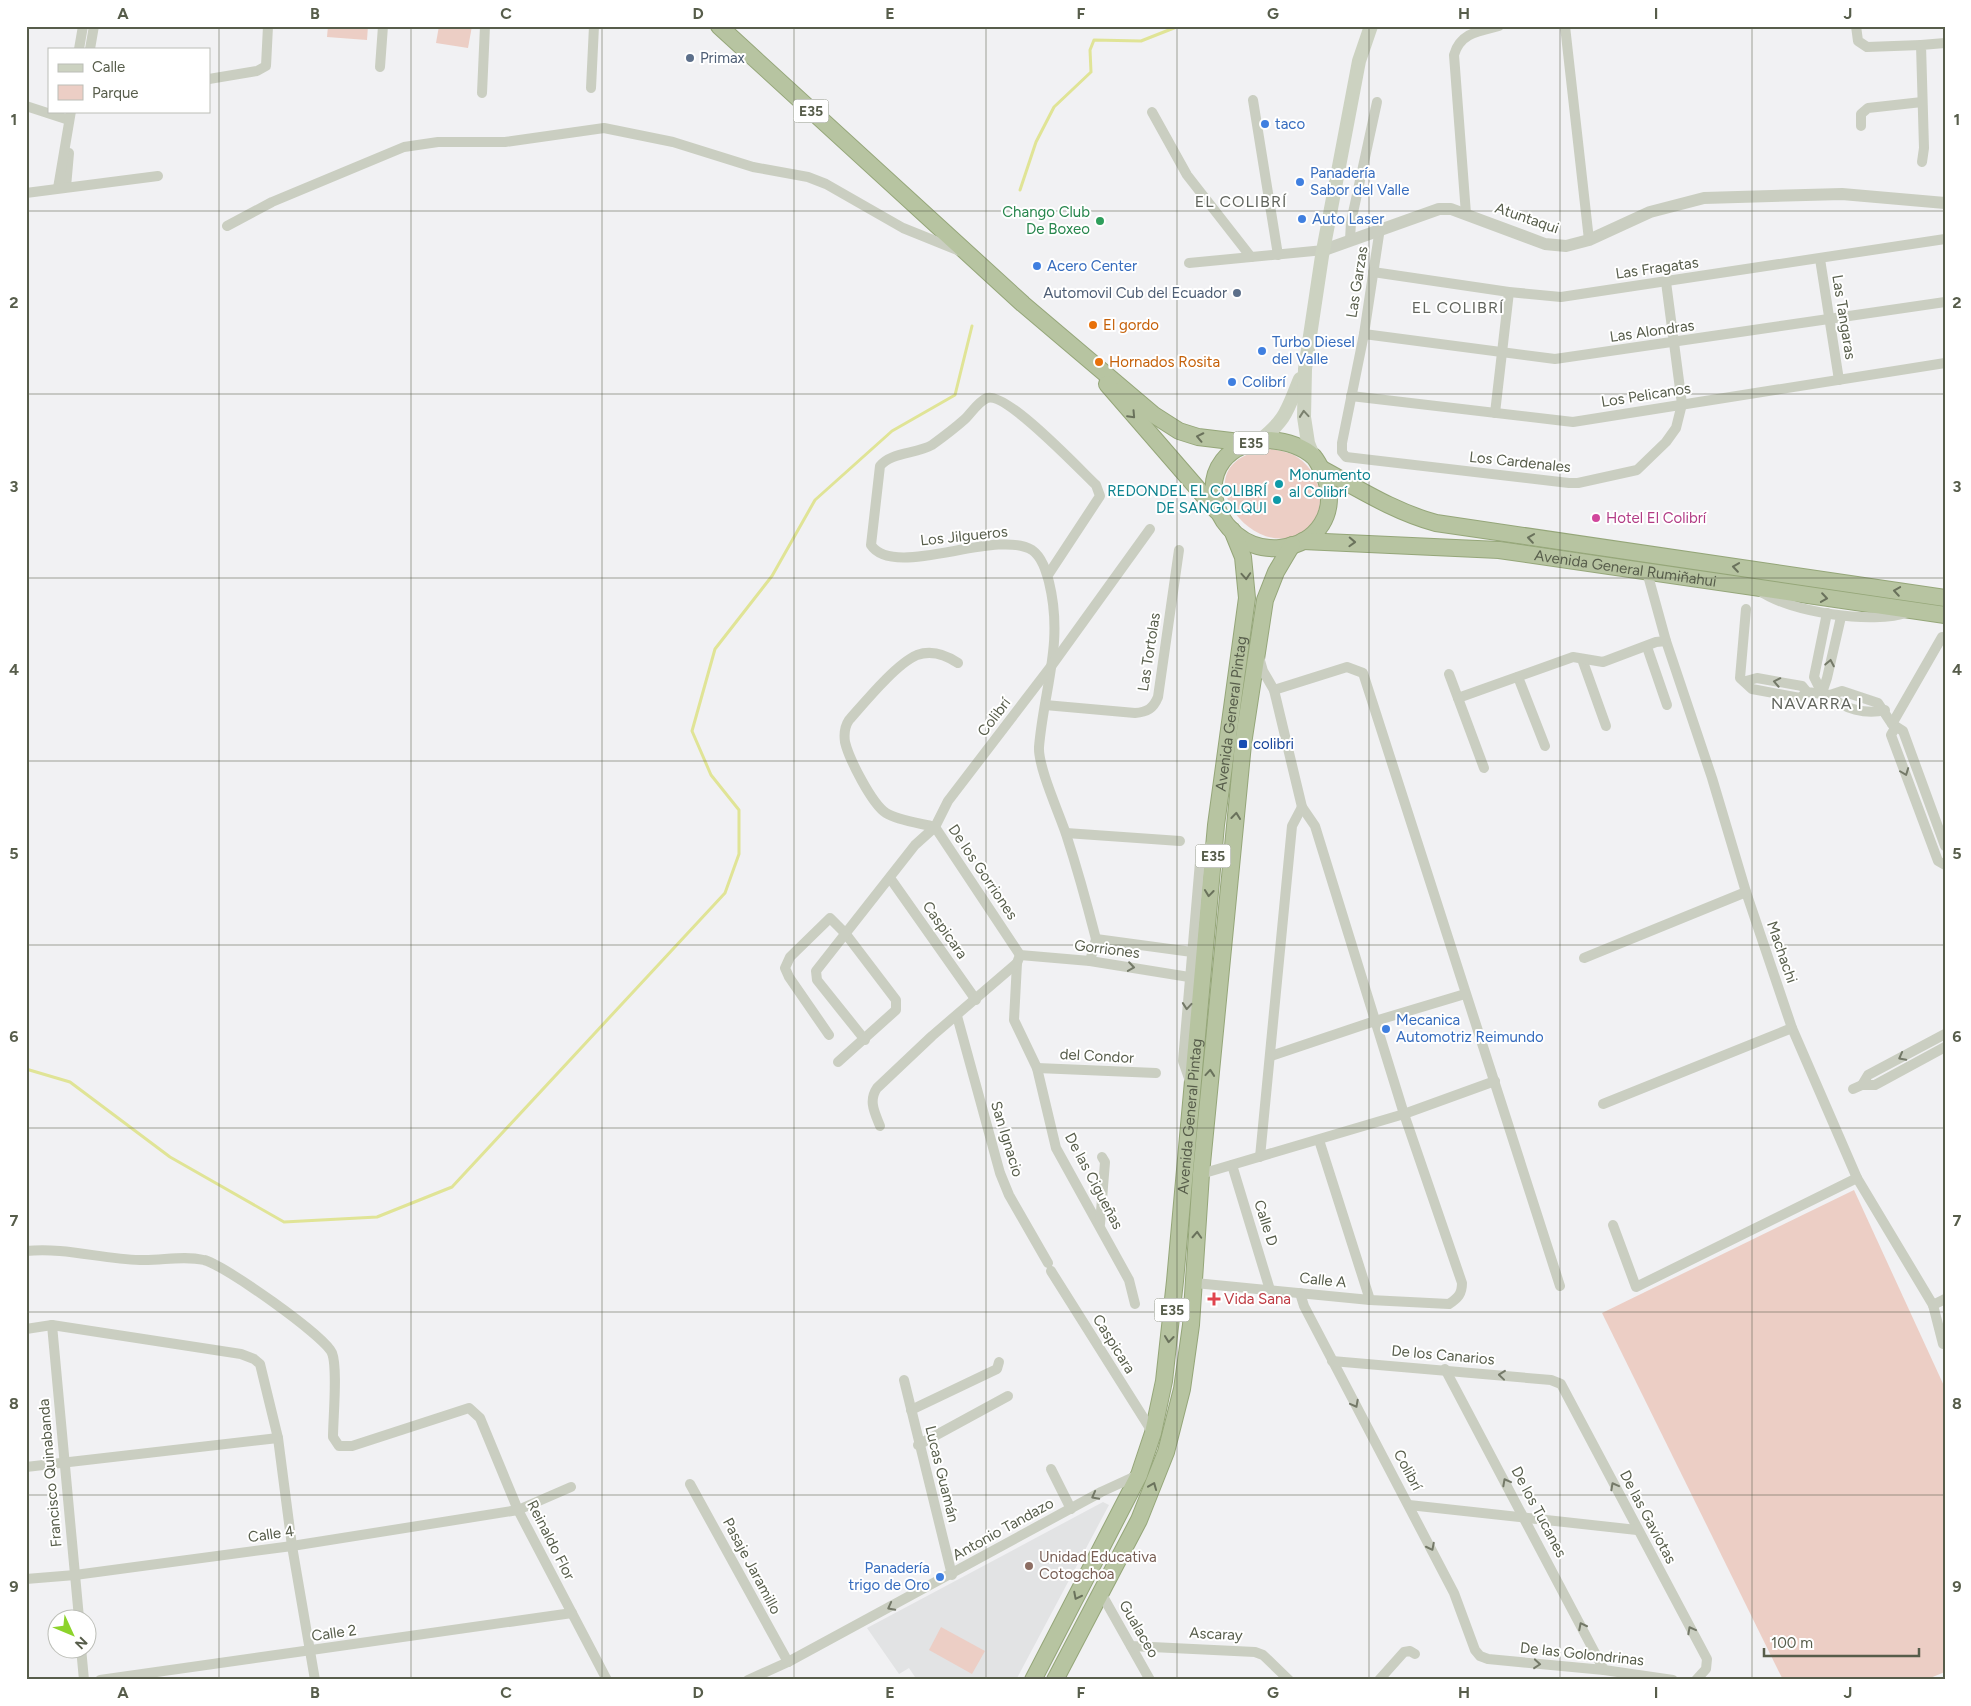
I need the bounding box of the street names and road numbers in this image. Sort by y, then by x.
road number: E35 [794,100,828,122]
street label: Atuntaqui [1493,199,1561,237]
street label: Las Garzas [1342,245,1372,319]
street label: Las Fragatas [1614,253,1700,283]
street label: Las Tangaras [1828,273,1860,361]
street label: Las Alondras [1609,316,1695,346]
street label: Los Pelicanos [1600,379,1692,411]
road number: E35 [1234,432,1268,454]
street label: Los Cardenales [1468,448,1572,476]
street label: Los Jilgueros [919,522,1009,550]
street label: Avenida General Rumiñahui [1533,546,1718,591]
street label: Las Tortolas [1134,611,1164,693]
street label: Avenida General Pintag [1212,635,1251,792]
street label: Colibrí [974,693,1015,740]
street label: De los Gorriones [945,821,1021,923]
road number: E35 [1196,844,1230,868]
street label: Caspicara [919,898,971,962]
street label: Machachi [1763,919,1801,985]
street label: Gorriones [1073,936,1141,962]
street label: Avenida General Pintag [1174,1038,1206,1195]
street label: del Condor [1059,1045,1135,1067]
street label: San Ignacio [987,1099,1027,1179]
street label: De las Cigueñas [1061,1130,1127,1232]
street label: Calle D [1250,1198,1282,1248]
street label: Calle A [1299,1269,1347,1291]
road number: E35 [1154,1298,1190,1322]
street label: Caspicara [1089,1311,1139,1377]
street label: De los Canarios [1391,1342,1495,1368]
street label: Francisco Quinabanda [35,1398,65,1548]
street label: Lucas Guamán [921,1424,963,1524]
street label: Colibrí [1390,1447,1427,1495]
street label: De los Tucanes [1508,1464,1570,1560]
street label: De las Gaviotas [1616,1467,1680,1567]
street label: Antonio Tandazo [949,1494,1057,1564]
street label: Reinaldo Flor [523,1497,579,1583]
street label: Pasaje Jaramillo [719,1515,785,1617]
street label: Calle 4 [247,1522,295,1546]
street label: Gualaceo [1115,1597,1163,1661]
street label: Calle 2 [310,1621,358,1645]
street label: Ascaray [1189,1624,1243,1644]
street label: De las Golondrinas [1519,1639,1645,1669]

